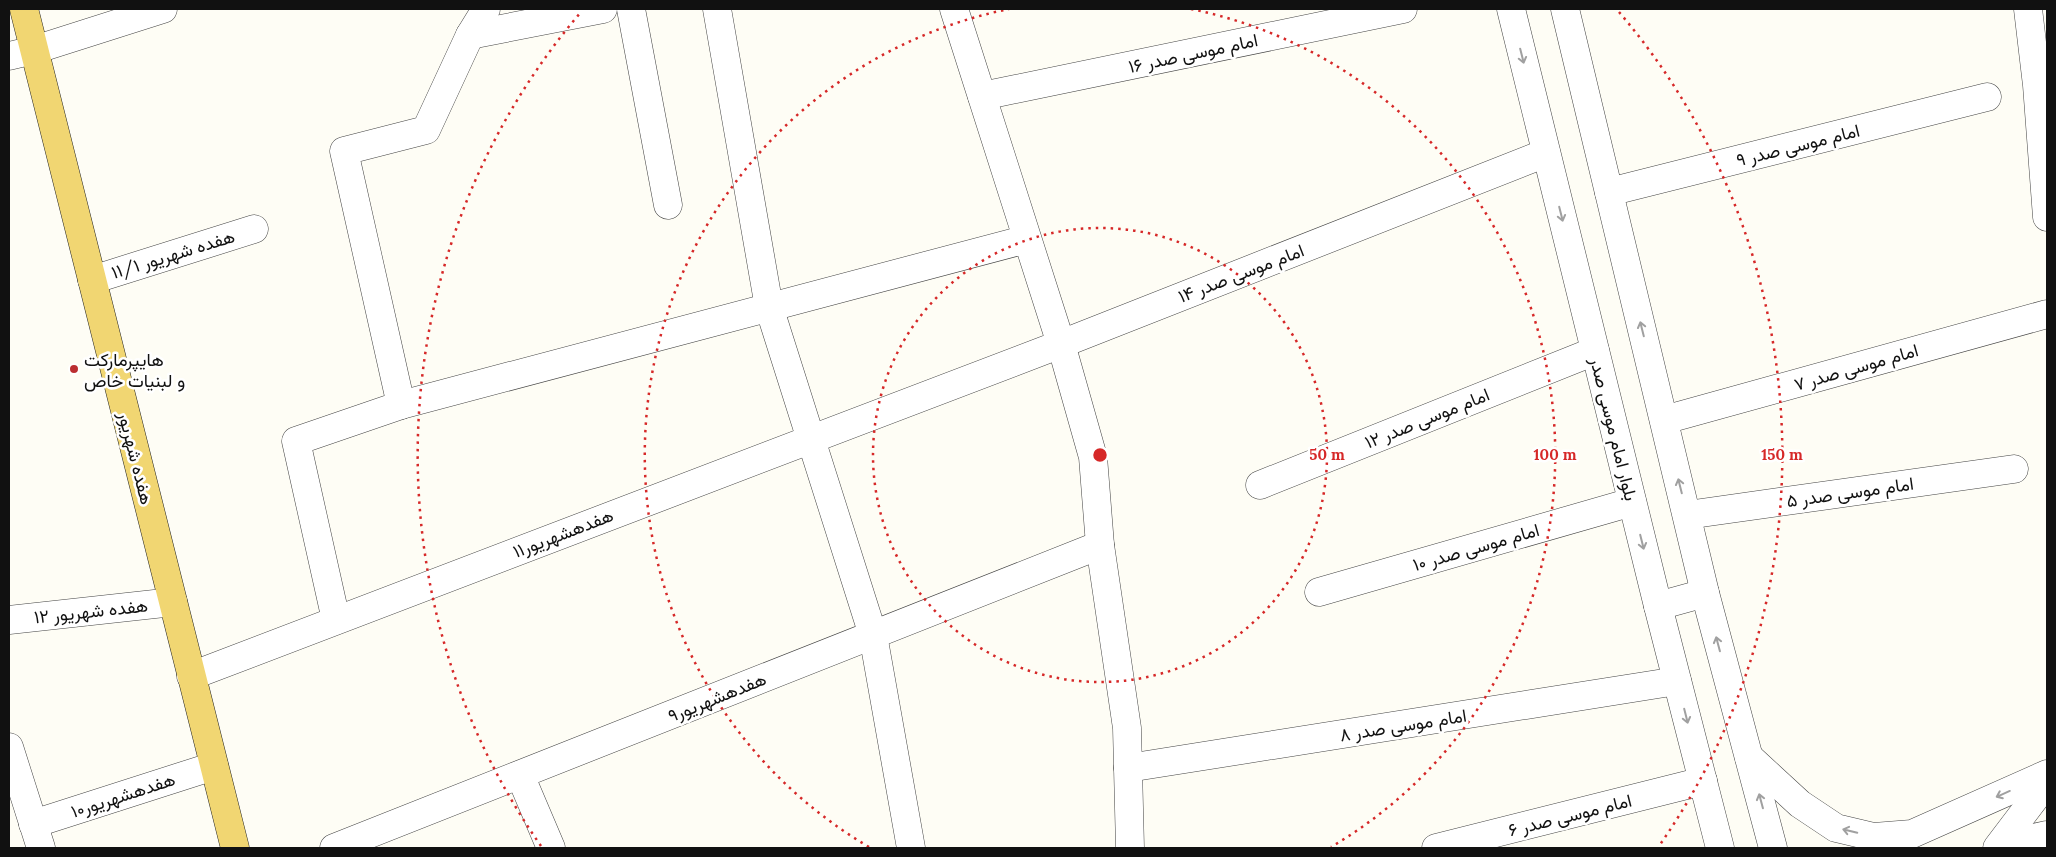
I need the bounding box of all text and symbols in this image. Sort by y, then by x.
street label: امام موسی صدر ۱۶ [1126,28,1260,79]
one-way arrow [1518,48,1527,64]
street label: امام موسی صدر ۹ [1734,119,1862,172]
one-way arrow [1557,205,1566,221]
street label: هفده شهریور ۱۱/۱ [109,224,237,284]
street label: امام موسی صدر ۱۴ [1175,238,1308,309]
one-way arrow [1637,321,1646,337]
street label: امام موسی صدر ۷ [1791,338,1921,397]
place label: هایپرمارکت و لبنیات خاص [84,348,185,392]
street label: بلوار امام موسی صدر [1584,354,1643,503]
marker: هایپرمارکت و لبنیات خاص [68,363,80,375]
street label: امام موسی صدر ۱۲ [1361,383,1493,454]
street label: هفده شهریور [113,408,159,507]
text: 50 m [1309,445,1345,464]
text: 100 m [1534,445,1577,464]
text: 150 m [1761,445,1803,464]
centre of rings [1091,446,1109,464]
street label: امام موسی صدر ۵ [1785,472,1915,513]
one-way arrow [1675,479,1684,495]
street label: هفدهشهریور۱۱ [509,503,617,563]
street label: امام موسی صدر ۱۰ [1410,518,1542,577]
one-way arrow [1638,533,1647,549]
street label: هفده شهریور ۱۲ [33,594,149,628]
one-way arrow [1713,637,1723,653]
street label: هفدهشهریور۹ [664,667,770,727]
street label: امام موسی صدر ۸ [1338,704,1468,747]
one-way arrow [1682,708,1691,724]
street label: هفدهشهریور۱۰ [68,767,178,823]
street label: امام موسی صدر ۶ [1506,789,1634,842]
one-way arrow [1996,789,2011,799]
one-way arrow [1755,794,1765,810]
one-way arrow [1842,826,1858,835]

